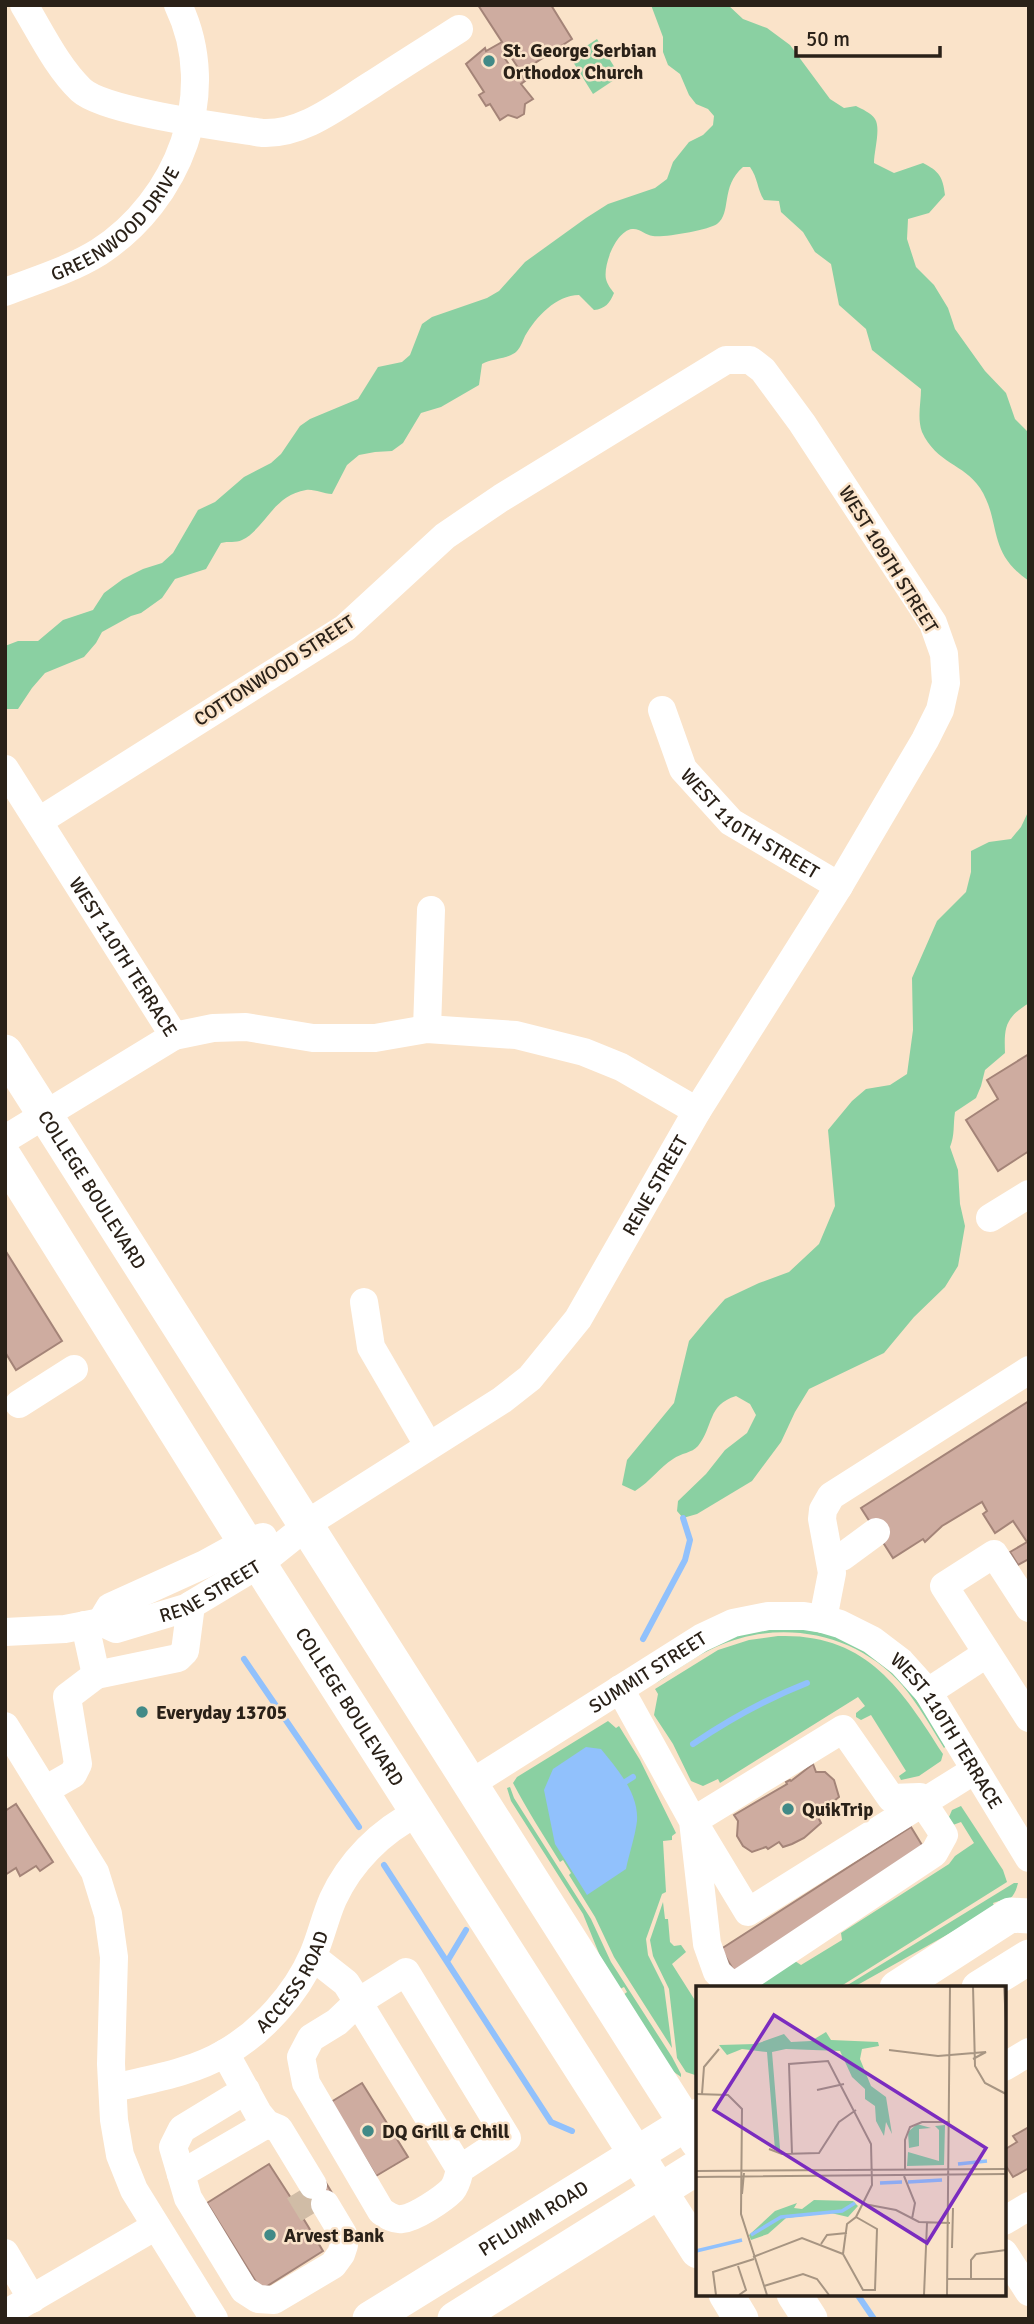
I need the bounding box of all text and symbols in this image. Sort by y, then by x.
scale bar [796,14,940,58]
text: 50 m [806,26,850,52]
place label: St. George Serbian Orthodox Church [503,39,657,85]
marker: St. George Serbian Orthodox Church [481,53,497,69]
street label: GREENWOOD DRIVE [47,163,185,287]
street label: WEST 109TH STREET [833,481,944,638]
street label: COTTONWOOD STREET [190,610,360,732]
street label: WEST 110TH STREET [675,764,824,885]
street label: WEST 110TH TERRACE [63,873,182,1041]
street label: COLLEGE BOULEVARD [32,1106,151,1274]
street label: RENE STREET [617,1131,694,1240]
street label: RENE STREET [157,1555,266,1628]
street label: COLLEGE BOULEVARD [290,1623,409,1791]
street label: SUMMIT STREET [585,1626,712,1719]
street label: WEST 110TH TERRACE [886,1647,1007,1814]
place label: Everyday 13705 [156,1701,287,1725]
marker: Everyday 13705 [134,1704,150,1720]
place label: QuikTrip [802,1798,873,1822]
marker: QuikTrip [780,1801,796,1817]
street label: ACCESS ROAD [251,1928,334,2038]
inset map [696,1986,1006,2296]
place label: DQ Grill & Chill [382,2120,509,2144]
marker: DQ Grill & Chill [360,2123,376,2139]
street label: PFLUMM ROAD [474,2176,593,2262]
place label: Arvest Bank [284,2224,384,2248]
marker: Arvest Bank [262,2227,278,2243]

